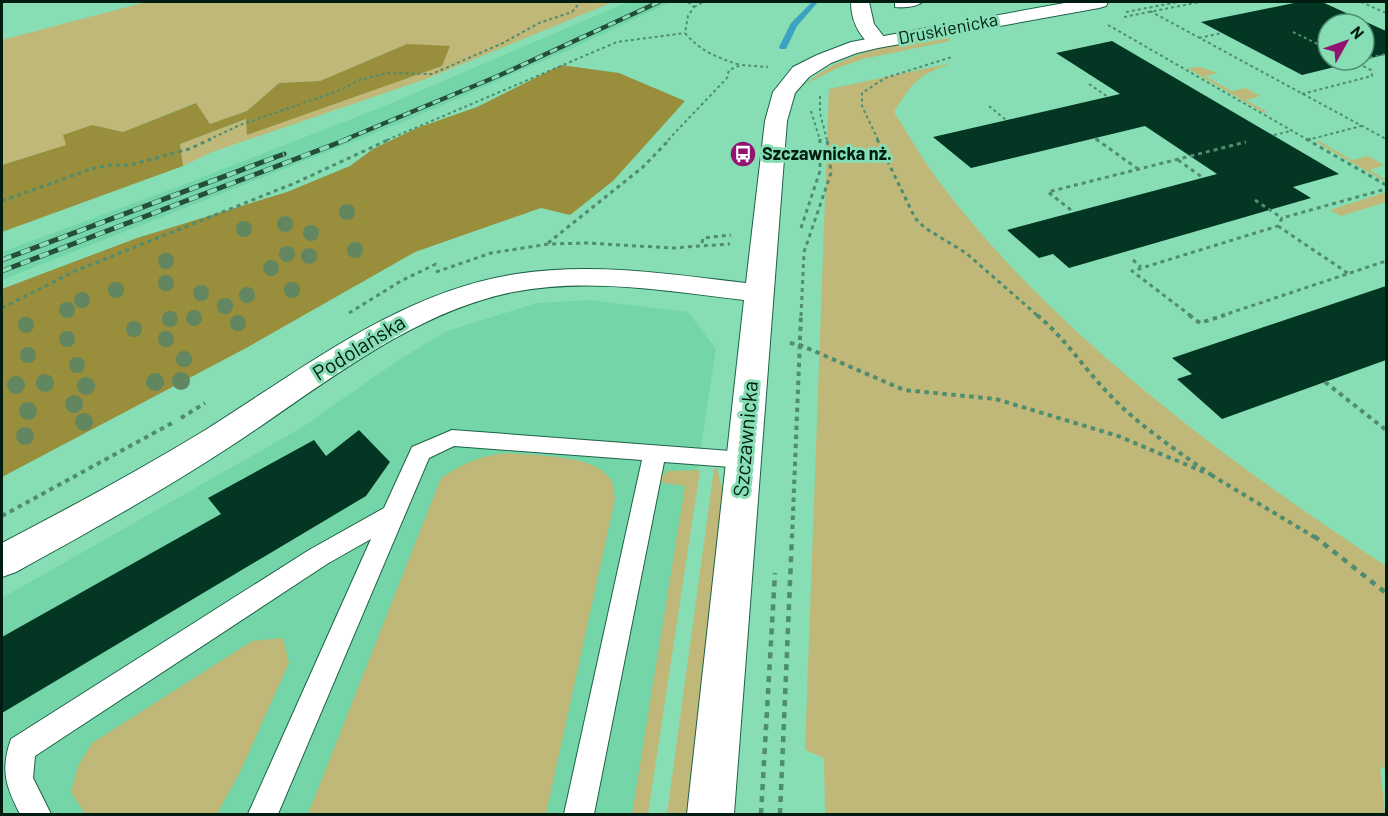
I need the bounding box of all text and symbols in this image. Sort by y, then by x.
street label: Druskienicka [896,8,999,48]
north arrow [1316,12,1376,72]
text: N [1347,22,1369,42]
bus stop icon: Szczawnicka nż. [728,139,758,169]
place label: Szczawnicka nż. [762,142,892,164]
street label: Podolańska [307,308,409,385]
street label: Szczawnicka [727,380,762,498]

